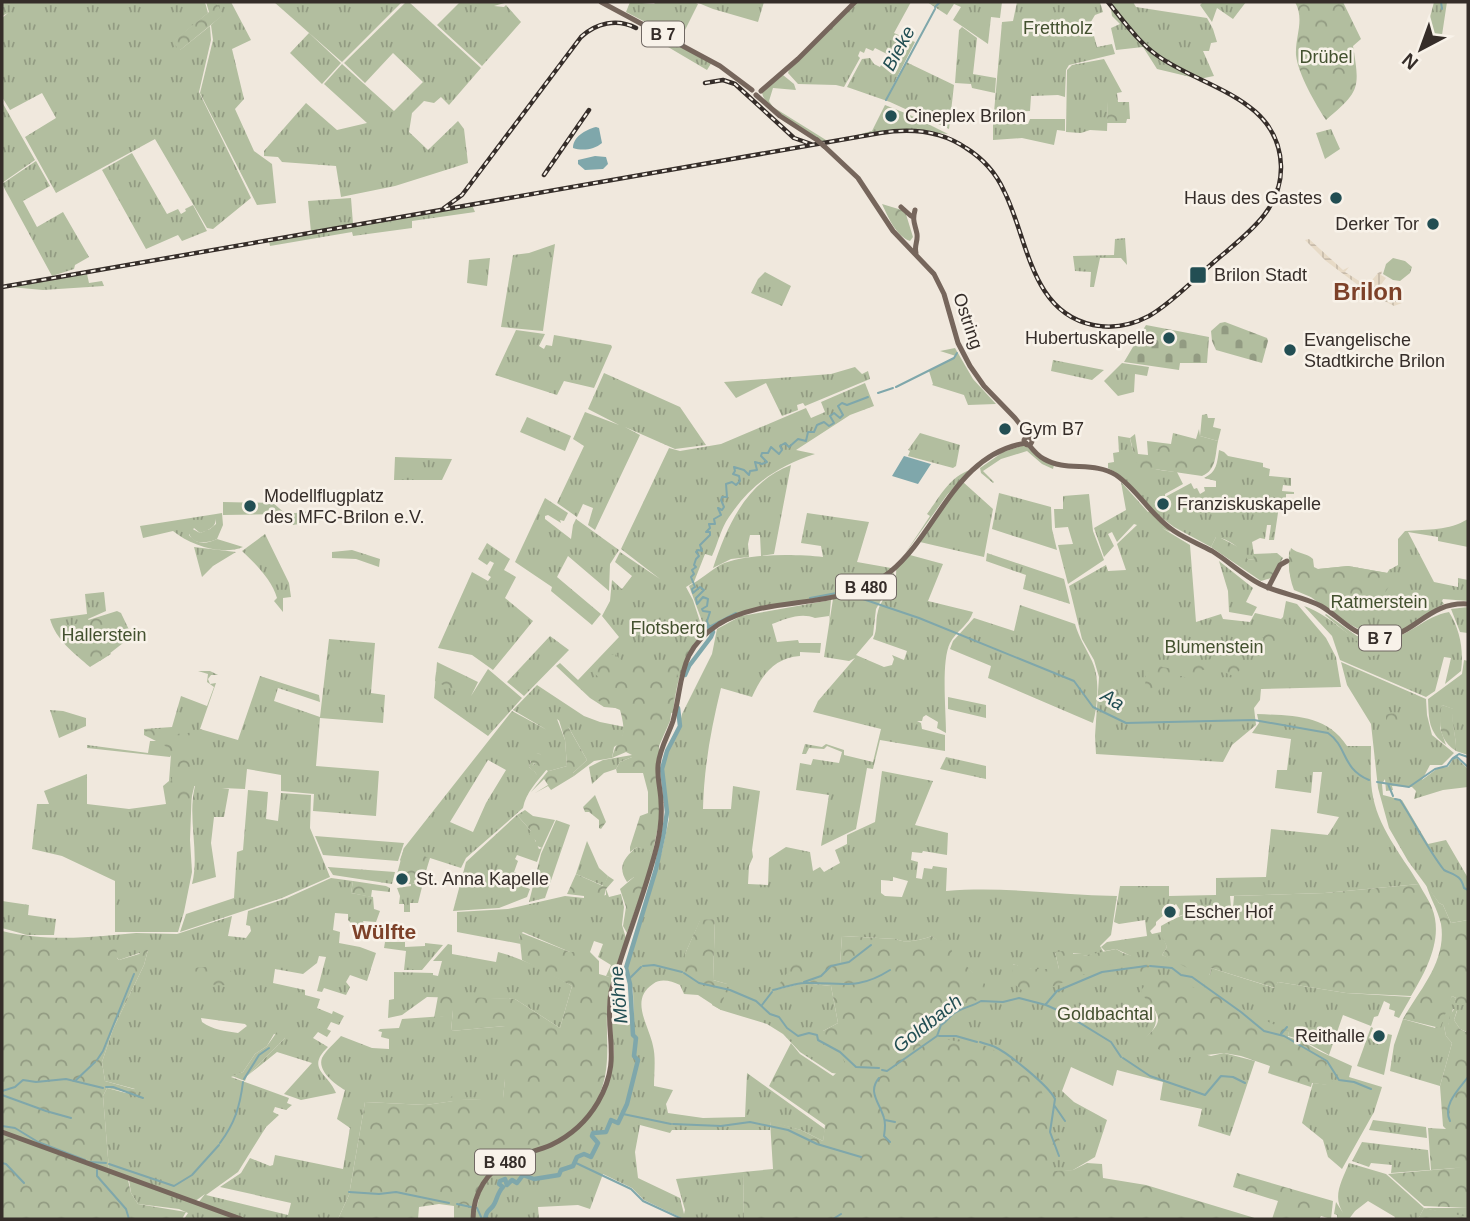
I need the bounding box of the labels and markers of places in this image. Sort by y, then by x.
place label: Cineplex Brilon [905,106,1026,126]
marker: Cineplex Brilon [883,108,899,124]
place label: Haus des Gastes [1184,188,1322,208]
marker: Haus des Gastes [1328,190,1344,206]
place label: Derker Tor [1335,214,1419,234]
marker: Derker Tor [1425,216,1441,232]
marker: Brilon Stadt [1188,265,1208,285]
place label: Brilon Stadt [1214,265,1307,285]
place label: Hubertuskapelle [1025,328,1155,348]
marker: Hubertuskapelle [1161,330,1177,346]
place label: Evangelische Stadtkirche Brilon [1304,330,1445,371]
marker: Evangelische Stadtkirche Brilon [1282,342,1298,358]
place label: Gym B7 [1019,419,1084,439]
marker: Gym B7 [997,421,1013,437]
place label: Modellflugplatz des MFC-Brilon e.V. [264,486,424,527]
place label: Franziskuskapelle [1177,494,1321,514]
marker: Franziskuskapelle [1155,496,1171,512]
marker: Modellflugplatz des MFC-Brilon e.V. [242,498,258,514]
place label: St. Anna Kapelle [416,869,549,889]
marker: St. Anna Kapelle [394,871,410,887]
place label: Escher Hof [1184,902,1274,922]
marker: Escher Hof [1162,904,1178,920]
place label: Reithalle [1295,1026,1365,1046]
marker: Reithalle [1371,1028,1387,1044]

